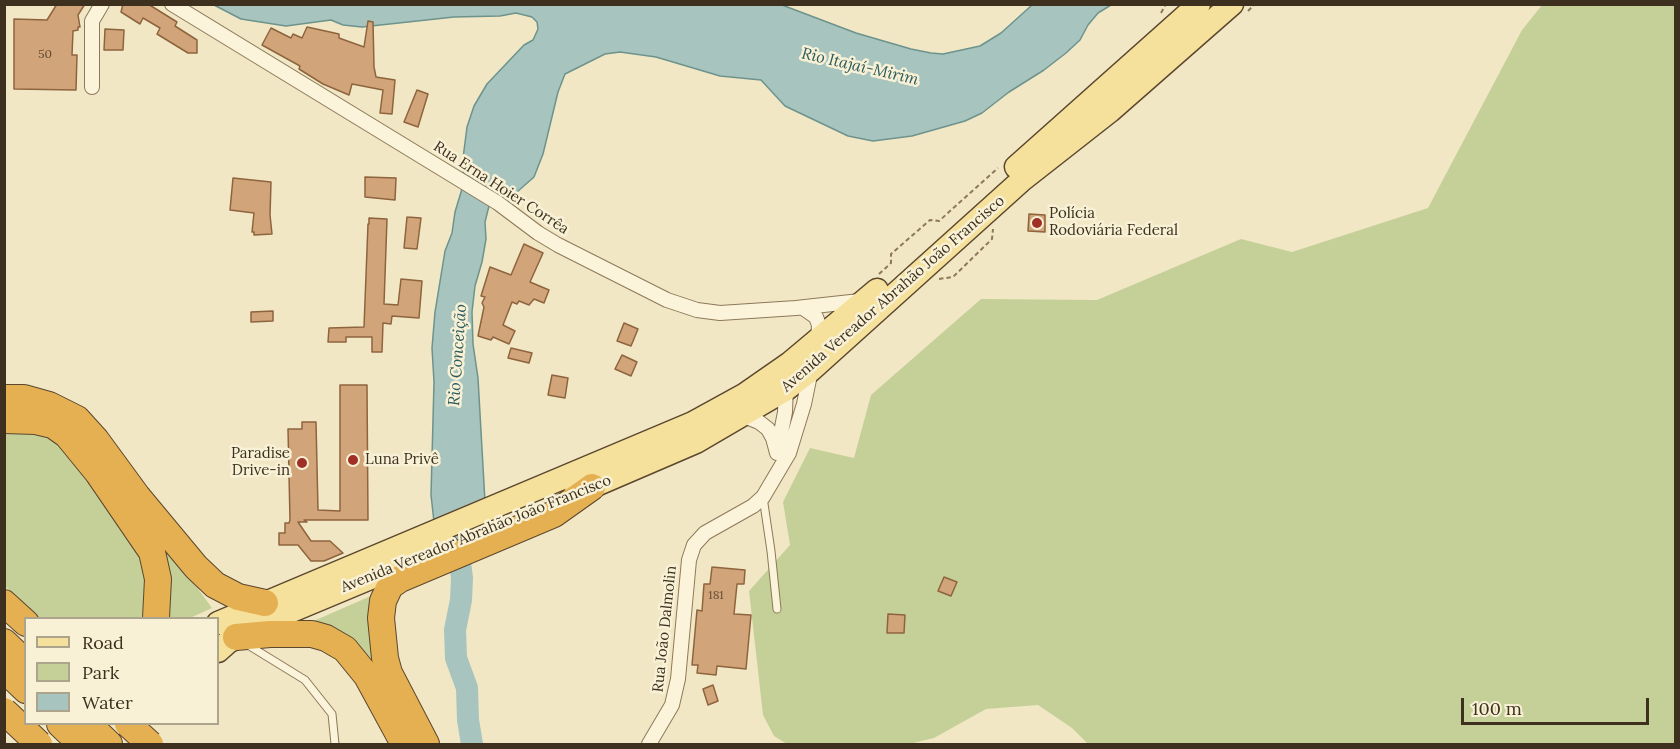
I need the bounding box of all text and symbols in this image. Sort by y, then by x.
water label: Rio Itajaí-Mirim [800,44,920,90]
house number: 50 [38,48,52,62]
street label: Rua Erna Hoier Corrêa [430,138,572,238]
street label: Avenida Vereador Abrahão João Francisco [778,192,1008,396]
place label: Polícia Rodoviária Federal [1049,205,1178,240]
marker: Polícia Rodoviária Federal [1030,216,1044,230]
water label: Rio Conceição [445,303,471,407]
place label: Paradise Drive-in [231,445,290,480]
place label: Luna Privê [365,451,439,469]
marker: Luna Privê [346,453,360,467]
marker: Paradise Drive-in [295,456,309,470]
street label: Avenida Vereador Abrahão João Francisco [338,471,614,597]
street label: Rua João Dalmolin [649,565,681,693]
house number: 181 [708,589,724,603]
legend [24,617,219,725]
text: Road [82,631,124,654]
text: Park [82,661,119,684]
scale bar [1464,686,1652,724]
text: Water [82,691,133,714]
text: 100 m [1472,697,1522,720]

